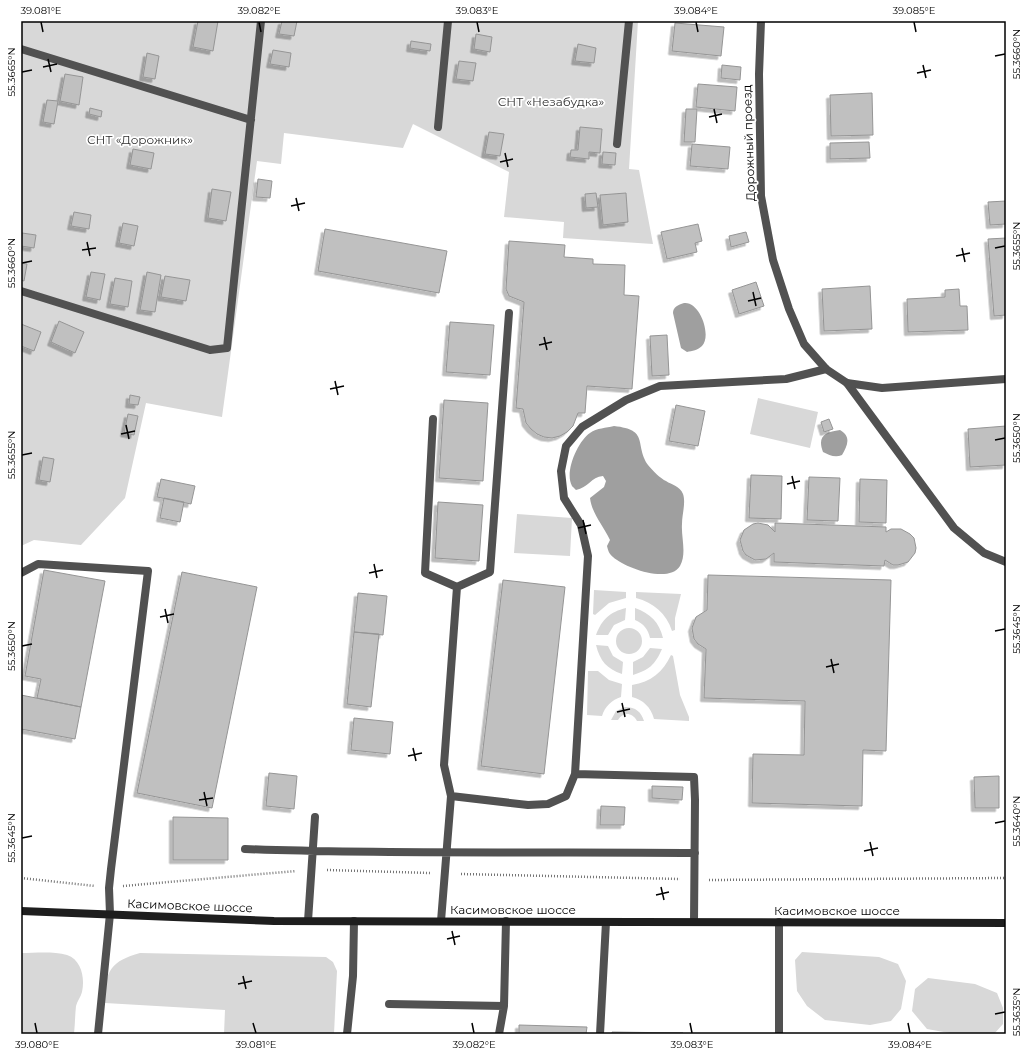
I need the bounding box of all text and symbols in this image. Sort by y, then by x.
text: 39.081°E [20,4,62,17]
text: 39.082°E [237,4,281,17]
text: 39.083°E [456,4,499,17]
text: 39.084°E [674,4,718,17]
text: 39.085°E [892,4,936,17]
text: 55.3660°N [1010,29,1023,79]
text: 55.3665°N [5,47,18,97]
street label: Дорожный проезд [739,84,758,202]
park label: СНТ «Незабудка» [498,94,605,109]
park label: СНТ «Дорожник» [87,132,193,147]
text: 55.3655°N [1010,222,1023,270]
text: 55.3660°N [5,238,18,288]
text: 55.3650°N [1010,413,1023,463]
text: 55.3655°N [5,431,18,479]
text: 55.3645°N [1010,604,1023,654]
text: 55.3650°N [5,621,18,671]
text: 55.3640°N [1010,796,1023,846]
text: 55.3645°N [5,813,18,863]
street label: Касимовское шоссе [127,896,253,915]
street label: Касимовское шоссе [450,902,576,917]
street label: Касимовское шоссе [774,903,900,918]
text: 55.3635°N [1010,988,1023,1036]
text: 39.080°E [15,1038,59,1051]
text: 39.081°E [235,1038,277,1051]
text: 39.082°E [452,1038,496,1051]
text: 39.083°E [671,1038,714,1051]
text: 39.084°E [888,1038,932,1051]

